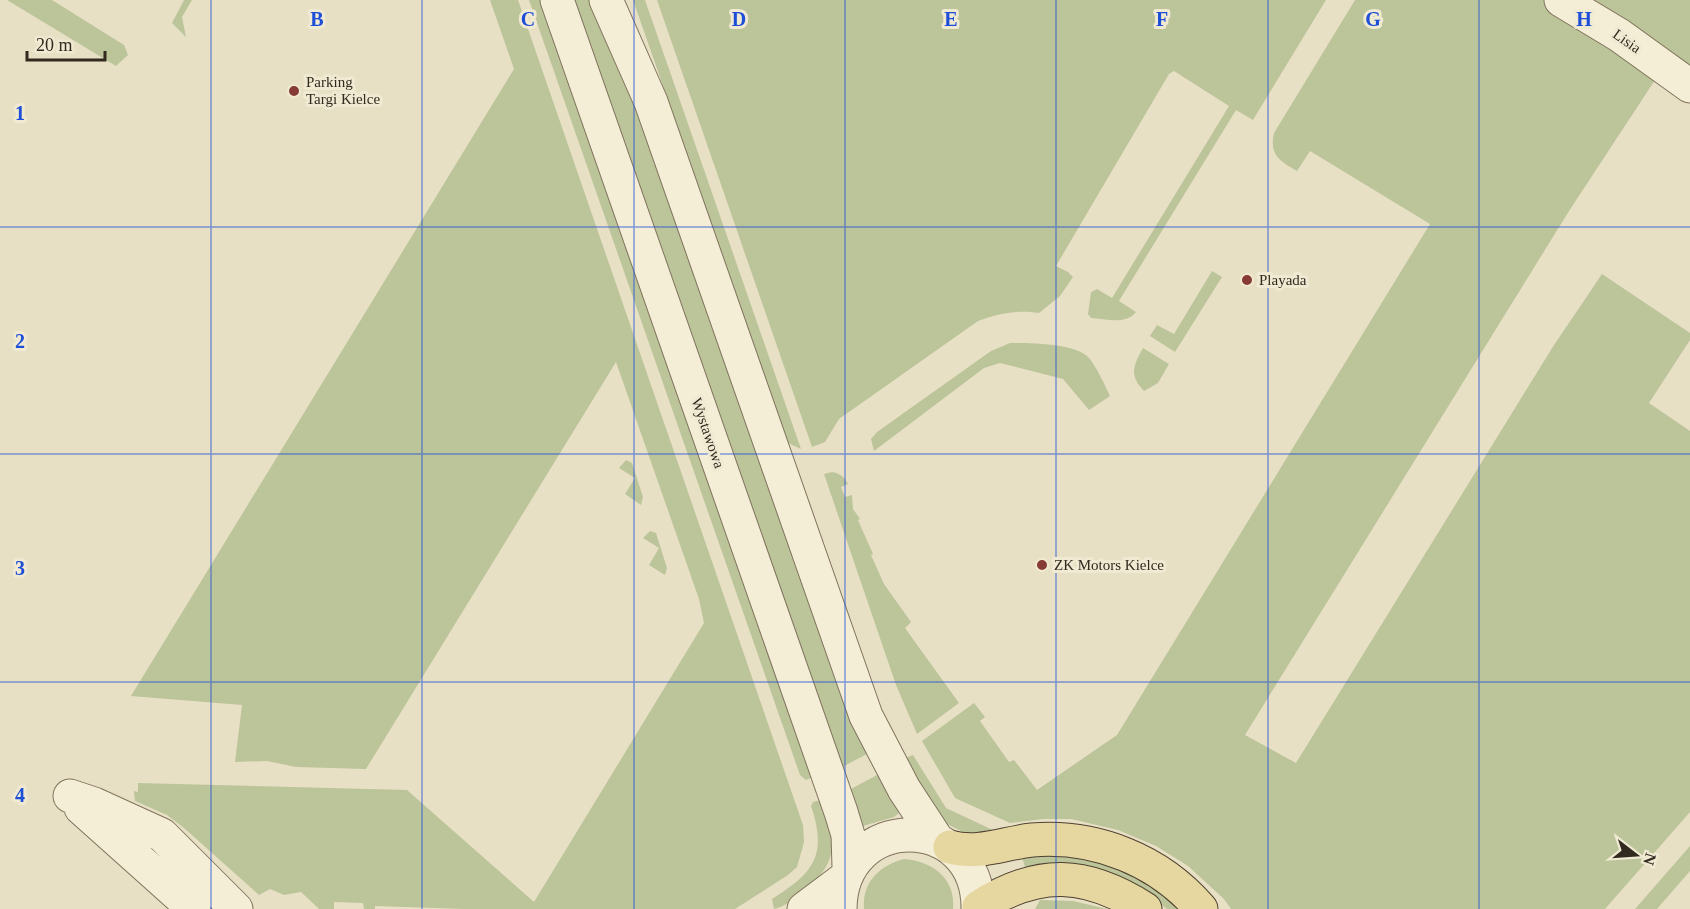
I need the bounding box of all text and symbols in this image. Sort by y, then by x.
text: B [310,8,324,30]
text: C [521,8,535,30]
text: D [732,8,746,30]
text: E [944,8,958,30]
text: F [1156,8,1168,30]
text: G [1365,8,1381,30]
text: H [1576,8,1592,30]
scale bar [27,24,105,62]
street label: Lisia [1610,26,1644,56]
text: 20 m [36,35,73,55]
place label: Parking Targi Kielce [306,74,380,107]
marker: Parking Targi Kielce [287,84,301,98]
text: 1 [15,102,25,124]
place label: Playada [1259,272,1307,288]
marker: Playada [1240,273,1254,287]
text: 2 [15,330,25,352]
street label: Wystawowa [689,396,728,471]
text: 3 [15,557,25,579]
place label: ZK Motors Kielce [1054,557,1164,573]
marker: ZK Motors Kielce [1035,558,1049,572]
text: 4 [15,784,25,806]
north arrow [1606,825,1666,885]
text: N [1640,851,1660,868]

